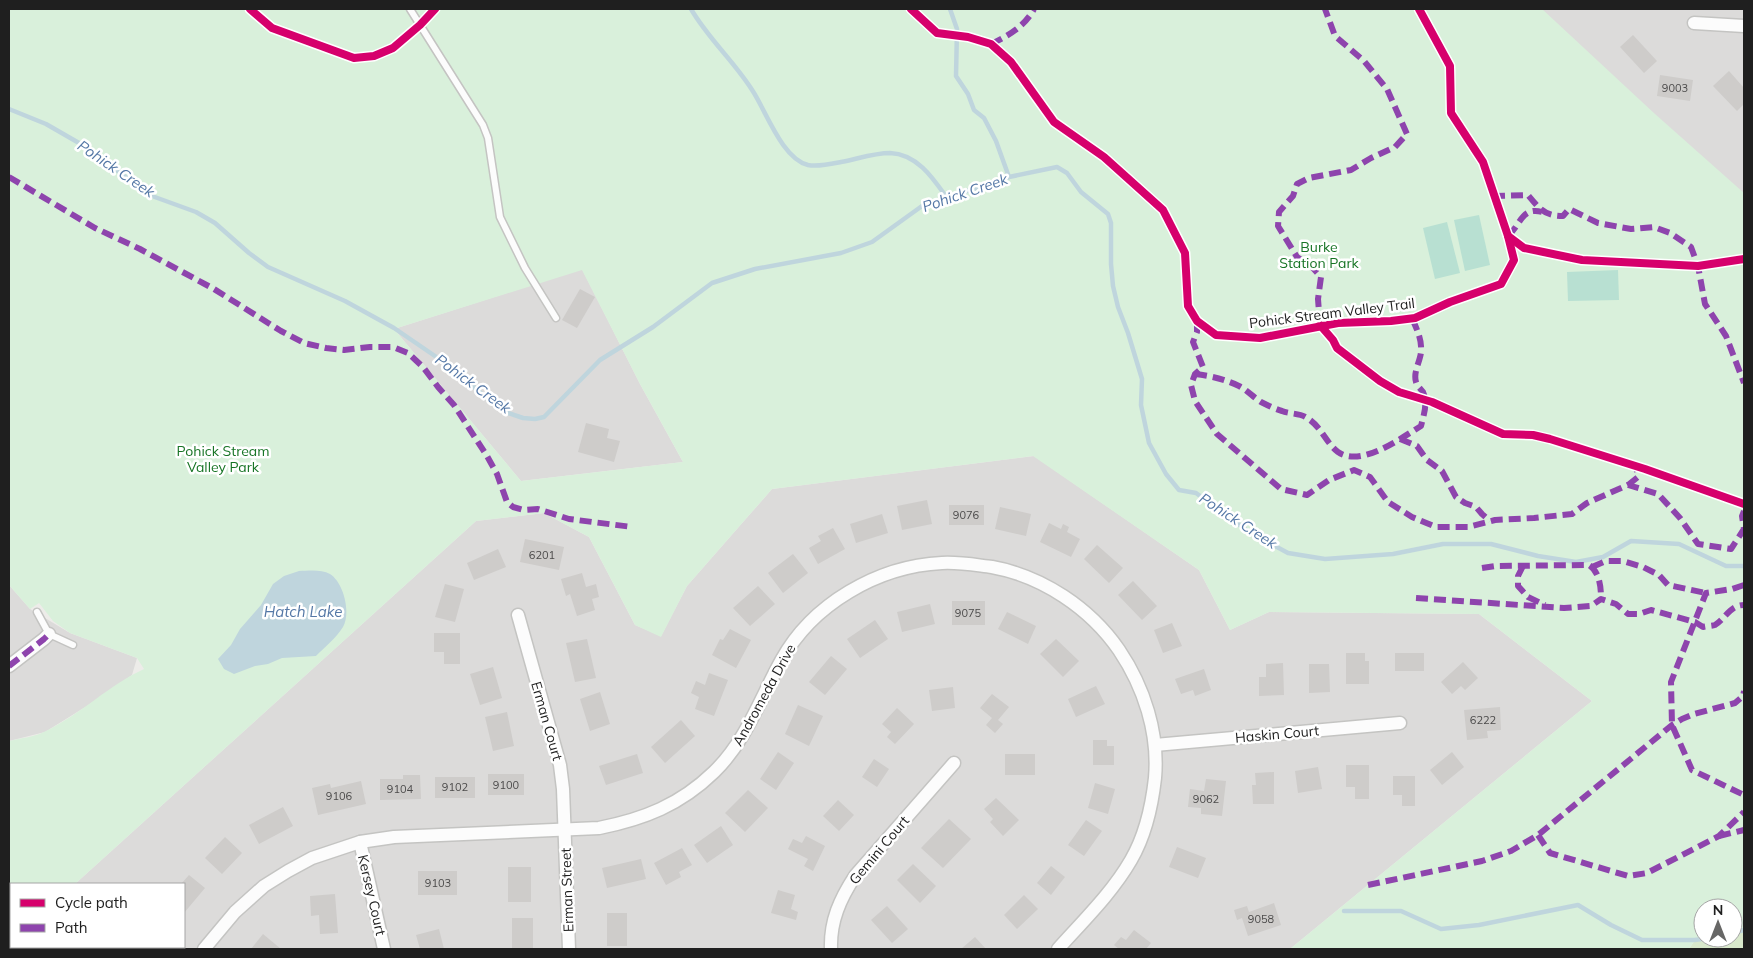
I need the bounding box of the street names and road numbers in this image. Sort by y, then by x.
street label: Pohick Stream Valley Trail [1248,294,1416,332]
street label: Andromeda Drive [728,641,800,749]
street label: Erman Court [527,679,567,763]
street label: Haskin Court [1234,721,1320,747]
street label: Gemini Court [845,812,913,888]
street label: Erman Street [557,847,577,933]
street label: Kersey Court [354,853,390,937]

